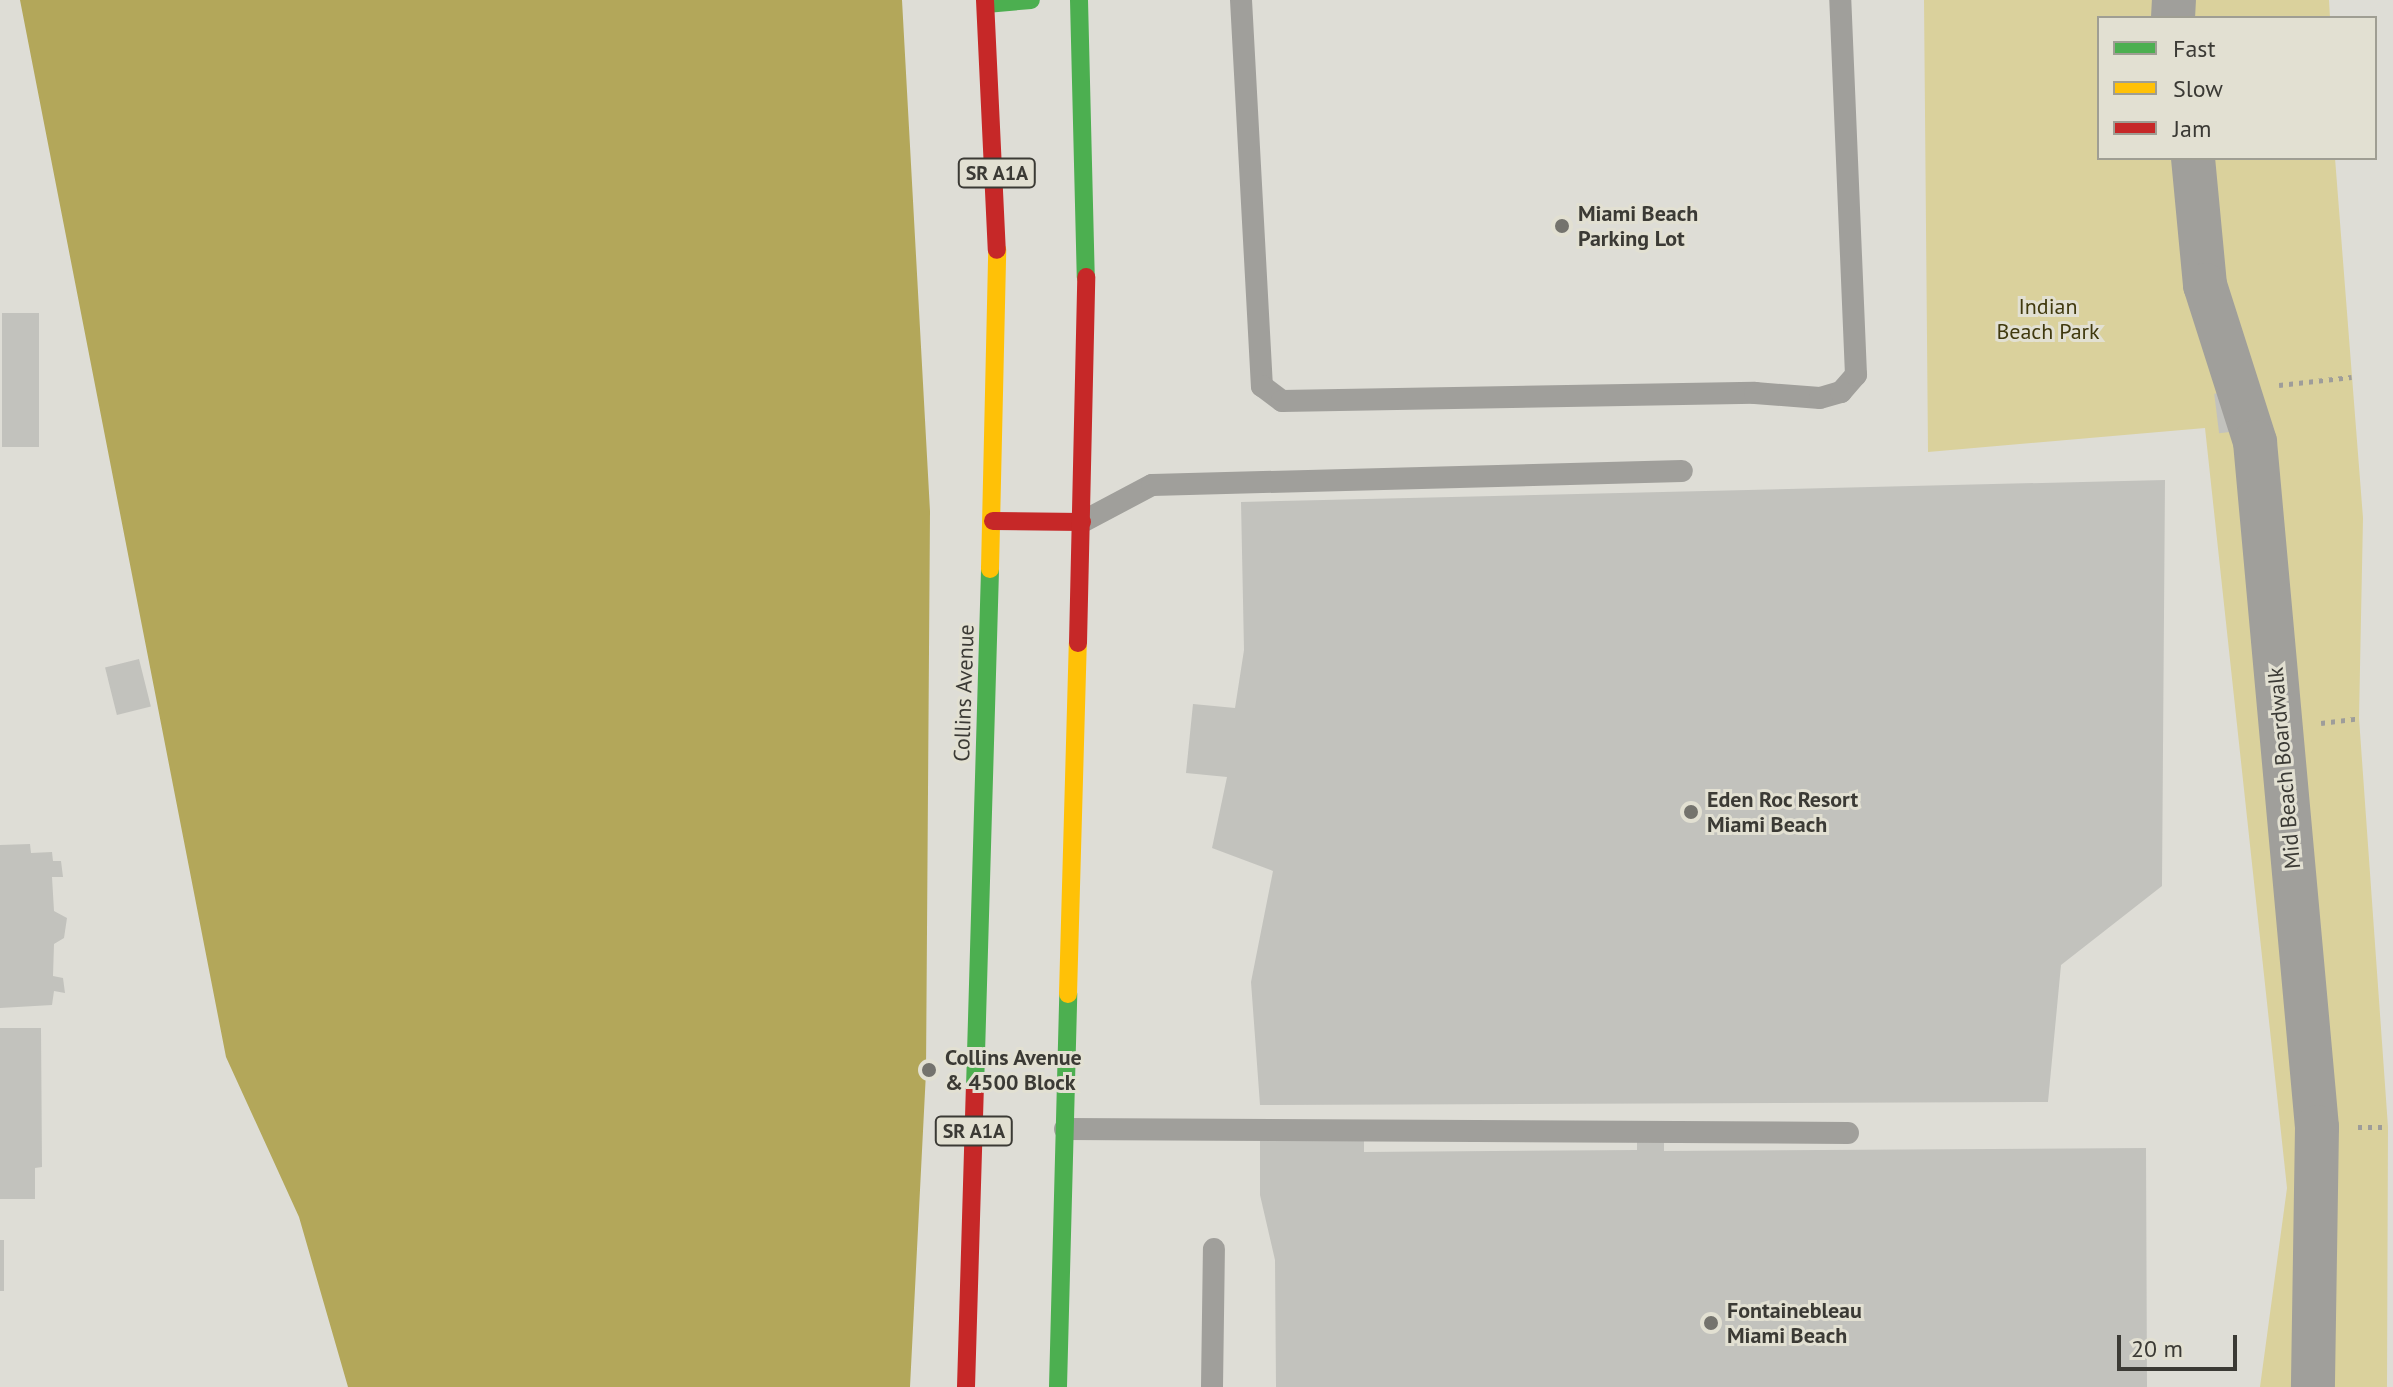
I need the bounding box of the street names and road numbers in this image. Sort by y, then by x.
road number: SR A1A [957,157,1037,189]
street label: Collins Avenue [948,623,980,763]
street label: Mid Beach Boardwalk [2262,666,2306,870]
road number: SR A1A [934,1115,1014,1147]

